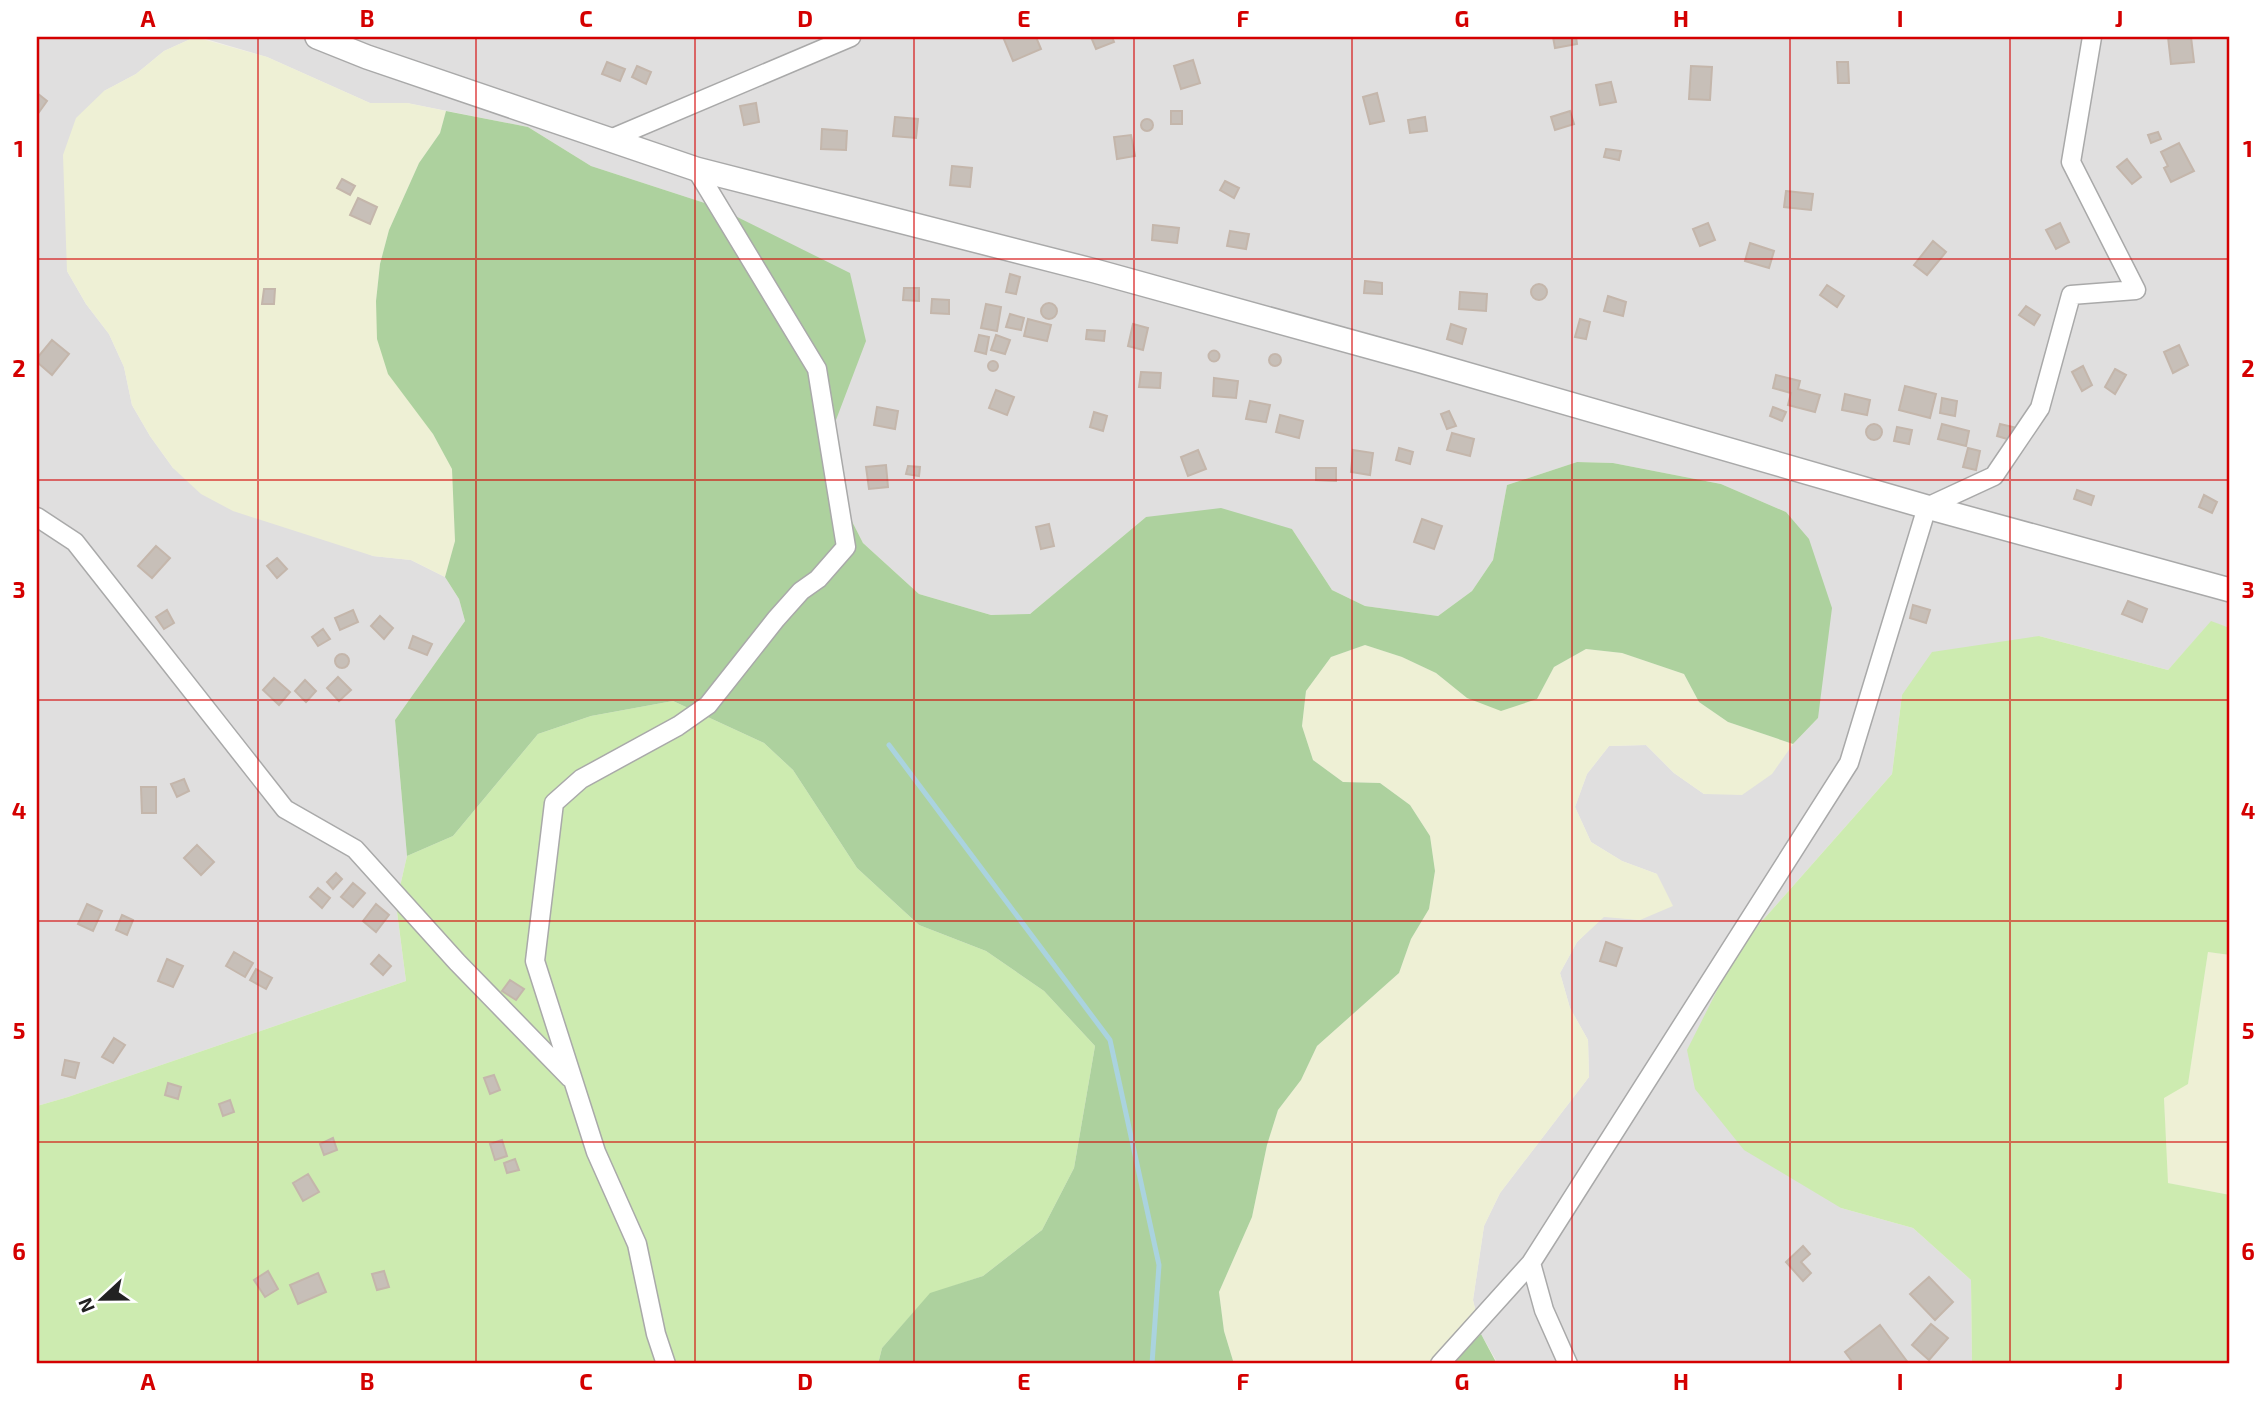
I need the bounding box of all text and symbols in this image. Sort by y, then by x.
text: A [140,4,156,32]
text: B [360,4,374,32]
text: C [579,4,593,32]
text: D [797,4,813,32]
text: E [1017,4,1031,32]
text: F [1237,4,1250,32]
text: G [1455,4,1469,32]
text: H [1673,4,1689,32]
text: I [1897,4,1903,32]
text: J [2115,4,2123,32]
text: 1 [14,134,24,162]
text: 1 [2243,134,2253,162]
text: 2 [12,354,26,382]
text: 2 [2241,354,2255,382]
text: 3 [12,575,26,603]
text: 3 [2241,575,2255,603]
text: 4 [12,796,26,824]
text: 4 [2241,796,2255,824]
text: 5 [13,1016,25,1044]
text: 5 [2242,1016,2254,1044]
text: 6 [12,1237,26,1265]
text: 6 [2241,1237,2255,1265]
north arrow [66,1264,136,1334]
text: N [73,1295,99,1316]
text: A [140,1367,156,1395]
text: B [360,1367,374,1395]
text: C [579,1367,593,1395]
text: D [797,1367,813,1395]
text: E [1017,1367,1031,1395]
text: F [1237,1367,1250,1395]
text: G [1455,1367,1469,1395]
text: H [1673,1367,1689,1395]
text: I [1897,1367,1903,1395]
text: J [2115,1367,2123,1395]

